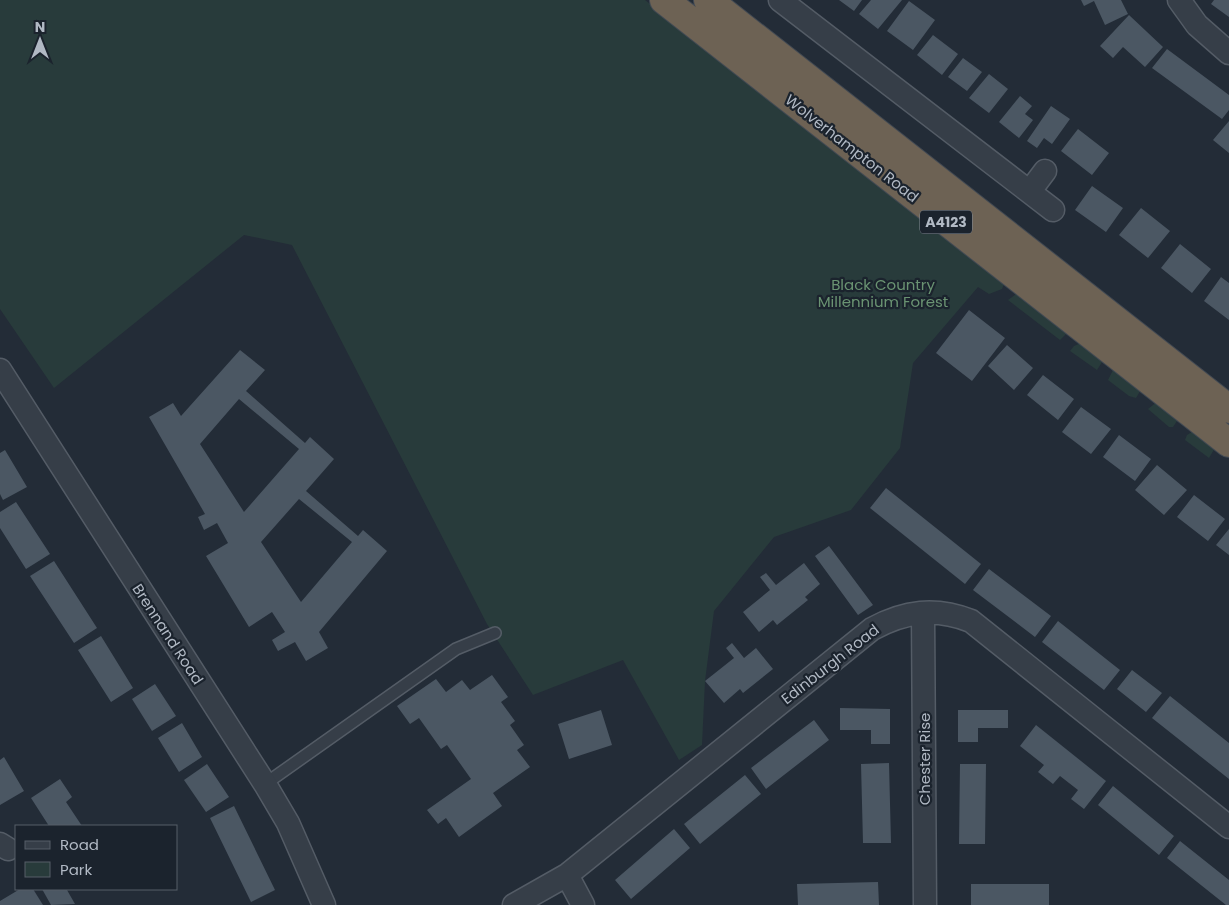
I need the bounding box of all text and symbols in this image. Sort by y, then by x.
north arrow [15,15,65,65]
text: N [35,17,45,37]
street label: Wolverhampton Road [781,89,923,207]
road number: A4123 [920,210,972,233]
park label: Black Country Millennium Forest [818,274,948,312]
street label: Brennand Road [128,580,208,688]
street label: Edinburgh Road [777,619,883,709]
street label: Chester Rise [914,713,935,805]
legend [15,825,178,890]
text: Road [60,834,99,855]
text: Park [60,859,92,880]

